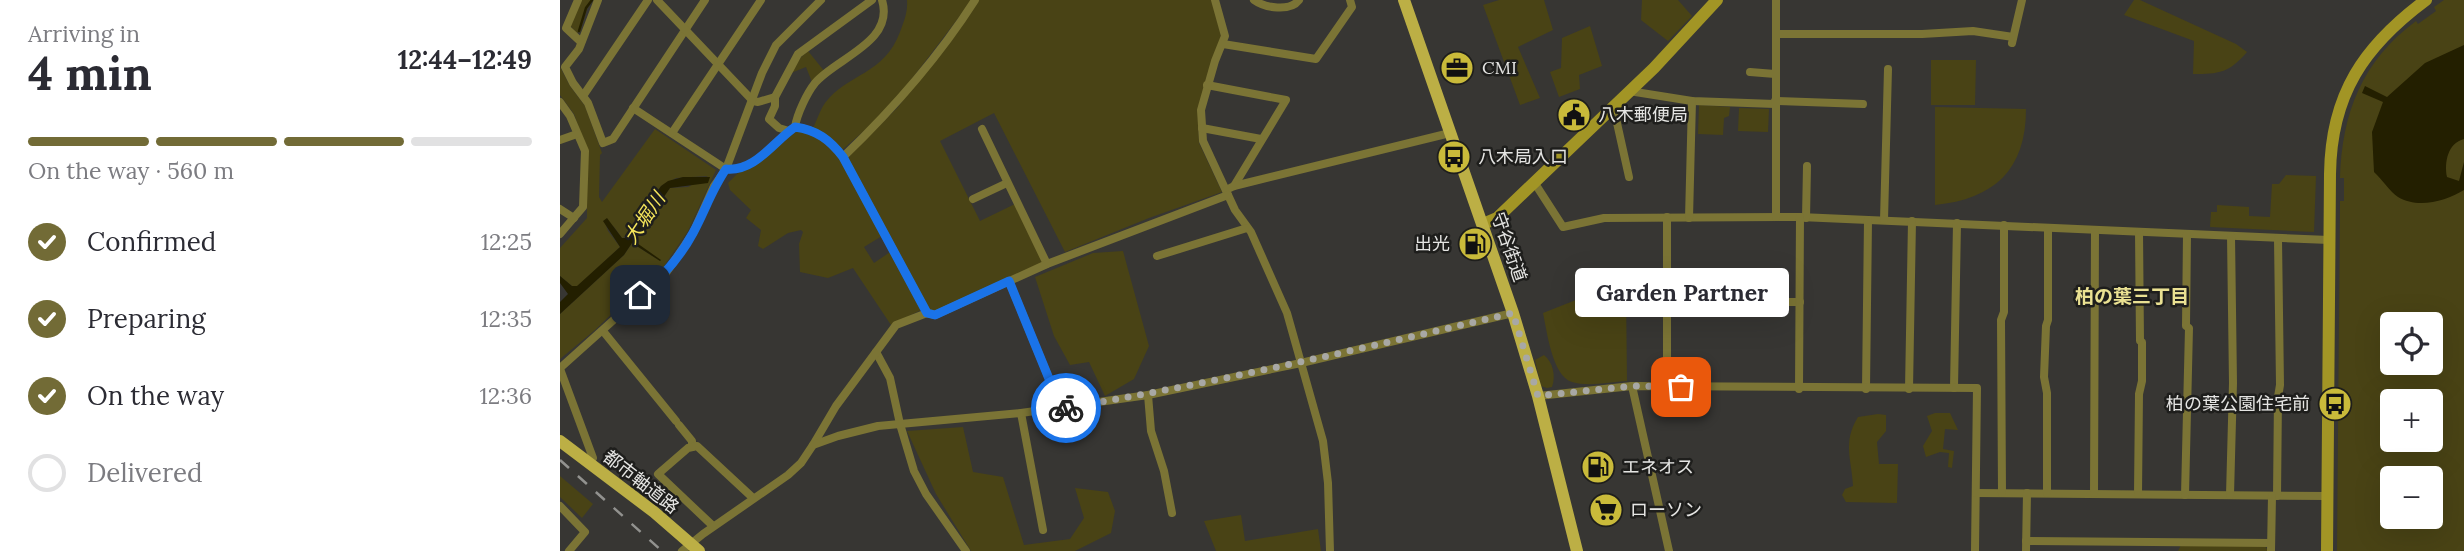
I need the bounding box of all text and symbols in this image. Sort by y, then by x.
text: Arriving in [28,19,140,48]
text: 12:44–12:49 [398,43,532,76]
text: 4 min [28,44,152,103]
office icon: CMI [1438,49,1476,87]
place label: CMI [1482,56,1517,79]
public building icon: 八木郵便局 [1555,96,1593,134]
place label: 八木郵便局 [1598,103,1688,126]
bus stop icon: 八木局入口 [1435,138,1473,176]
place label: 八木局入口 [1478,145,1568,168]
text: On the way · 560 m [28,156,234,185]
water label: 大堀川 [618,186,671,248]
street label: 守谷街道 [1487,209,1532,285]
icon: check [28,223,66,261]
text: Confirmed [87,225,216,258]
fuel station icon: 出光 [1456,225,1494,263]
text: 12:25 [481,227,532,256]
place label: 出光 [1414,232,1450,255]
pin [610,265,670,325]
callout: Garden Partner [1574,268,1788,317]
icon: home [621,276,659,314]
text: Garden Partner [1596,278,1768,307]
district label: 柏の葉三丁目 [2075,284,2189,308]
icon: check [28,300,66,338]
text: Preparing [87,302,206,335]
text: 12:35 [480,304,532,333]
map controls [2380,312,2443,529]
button: locate [2380,312,2443,375]
pin [1651,357,1711,417]
icon: bag [1662,368,1700,406]
courier [1031,373,1101,443]
icon: check [28,377,66,415]
text: On the way [87,379,224,412]
text: 12:36 [479,381,532,410]
bus stop icon: 柏の葉公園住宅前 [2316,385,2354,423]
icon: bike [1047,389,1085,427]
button: + [2380,389,2443,452]
place label: 柏の葉公園住宅前 [2166,392,2310,415]
street label: 都市軸道路 [599,445,684,518]
fuel station icon: エネオス [1579,448,1617,486]
place label: エネオス [1622,455,1694,478]
text: Delivered [87,456,203,489]
button: − [2380,466,2443,529]
supermarket icon: ローソン [1587,491,1625,529]
place label: ローソン [1630,498,1702,521]

